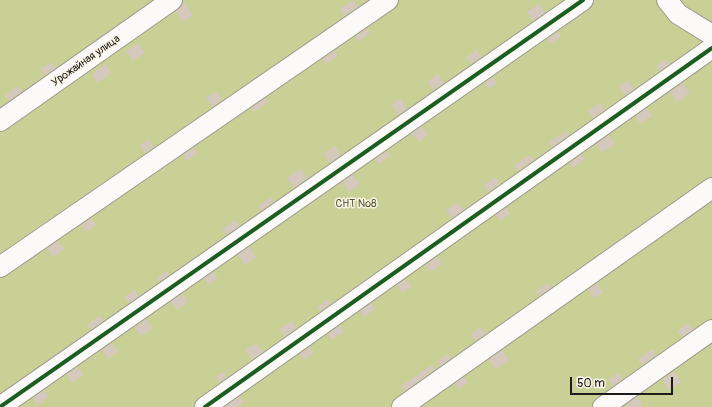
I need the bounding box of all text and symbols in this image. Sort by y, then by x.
street label: Урожайная улица [49,32,123,90]
park label: СНТ №8 [335,197,377,211]
scale bar [572,369,675,395]
text: 50 m [577,376,605,391]

